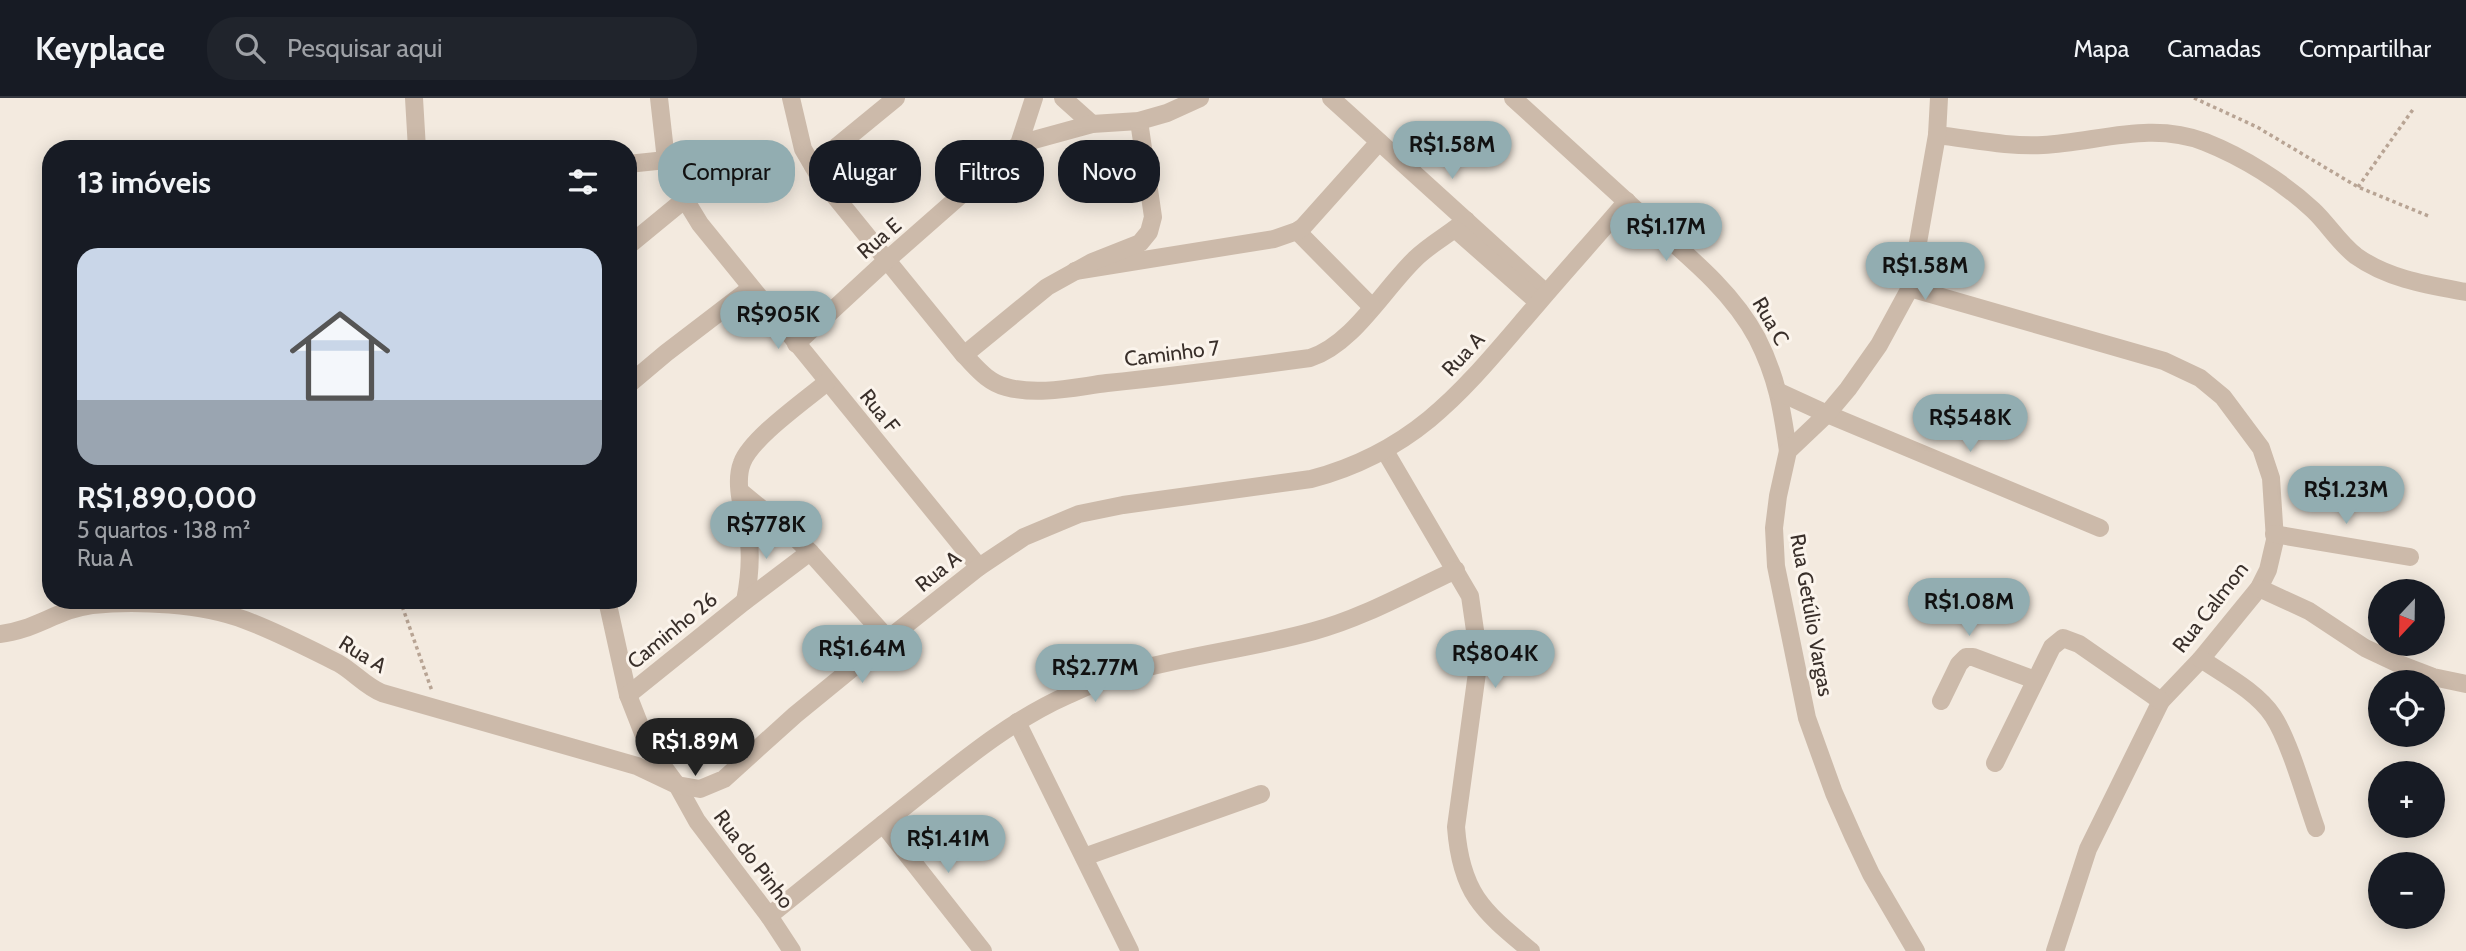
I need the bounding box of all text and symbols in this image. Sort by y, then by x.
search box [207,17,697,80]
text: Keyplace [35,28,165,68]
icon: search [231,29,269,67]
text: Pesquisar aqui [287,32,443,64]
text: Mapa [2073,34,2129,63]
text: Camadas [2167,34,2261,63]
text: Compartilhar [2299,34,2431,63]
pin: R$1.58M [1387,122,1517,181]
text: R$1.58M [1409,130,1495,158]
chip: Comprar [658,140,795,203]
chip: Alugar [809,140,921,203]
chip: Filtros [935,140,1044,203]
chip: Novo [1058,140,1160,203]
icon: filters [564,163,602,201]
text: 13 imóveis [77,164,211,201]
pin: R$1.17M [1601,204,1731,263]
street label: Rua E [852,212,906,264]
text: R$1.17M [1626,212,1706,240]
pin: R$1.58M [1860,242,1990,302]
text: R$1.58M [1882,251,1968,279]
pin: R$905K [721,292,835,351]
icon: home [277,293,403,419]
street label: Rua C [1747,293,1795,349]
text: R$905K [736,300,820,328]
street label: Rua A [1436,327,1490,381]
street label: Caminho 7 [1123,335,1222,371]
street label: Rua F [855,384,905,438]
pin: R$548K [1913,394,2027,454]
text: R$548K [1929,403,2011,431]
pin: R$1.23M [2281,466,2411,526]
text: R$1.23M [2303,475,2389,503]
text: R$1,890,000 [77,479,257,516]
pin: R$778K [709,502,823,561]
text: R$778K [726,510,806,538]
text: 5 quartos · 138 m² [77,516,250,544]
street label: Rua Getúlio Vargas [1785,532,1839,698]
text: Rua A [77,544,133,572]
street label: Rua A [910,545,966,597]
street label: Rua Calmon [2167,557,2253,657]
pin: R$1.08M [1904,578,2034,638]
north arrow [2368,579,2445,656]
map controls [2368,579,2445,929]
street label: Caminho 26 [622,586,722,674]
text: R$1.08M [1924,587,2014,615]
pin: R$1.64M [797,626,927,685]
street label: Rua A [335,630,391,678]
pin: R$804K [1438,630,1552,690]
text: R$1.64M [818,634,906,662]
text: R$804K [1452,639,1538,667]
pin: R$2.77M [1030,644,1160,704]
text: R$2.77M [1051,653,1139,681]
button: locate [2368,670,2445,747]
pin: R$1.89M [630,718,760,778]
text: R$1.89M [651,727,739,755]
button: + [2368,761,2445,838]
street label: Rua do Pinho [709,805,799,913]
pin: R$1.41M [883,816,1013,875]
text: R$1.41M [906,824,990,852]
button: − [2368,852,2445,929]

